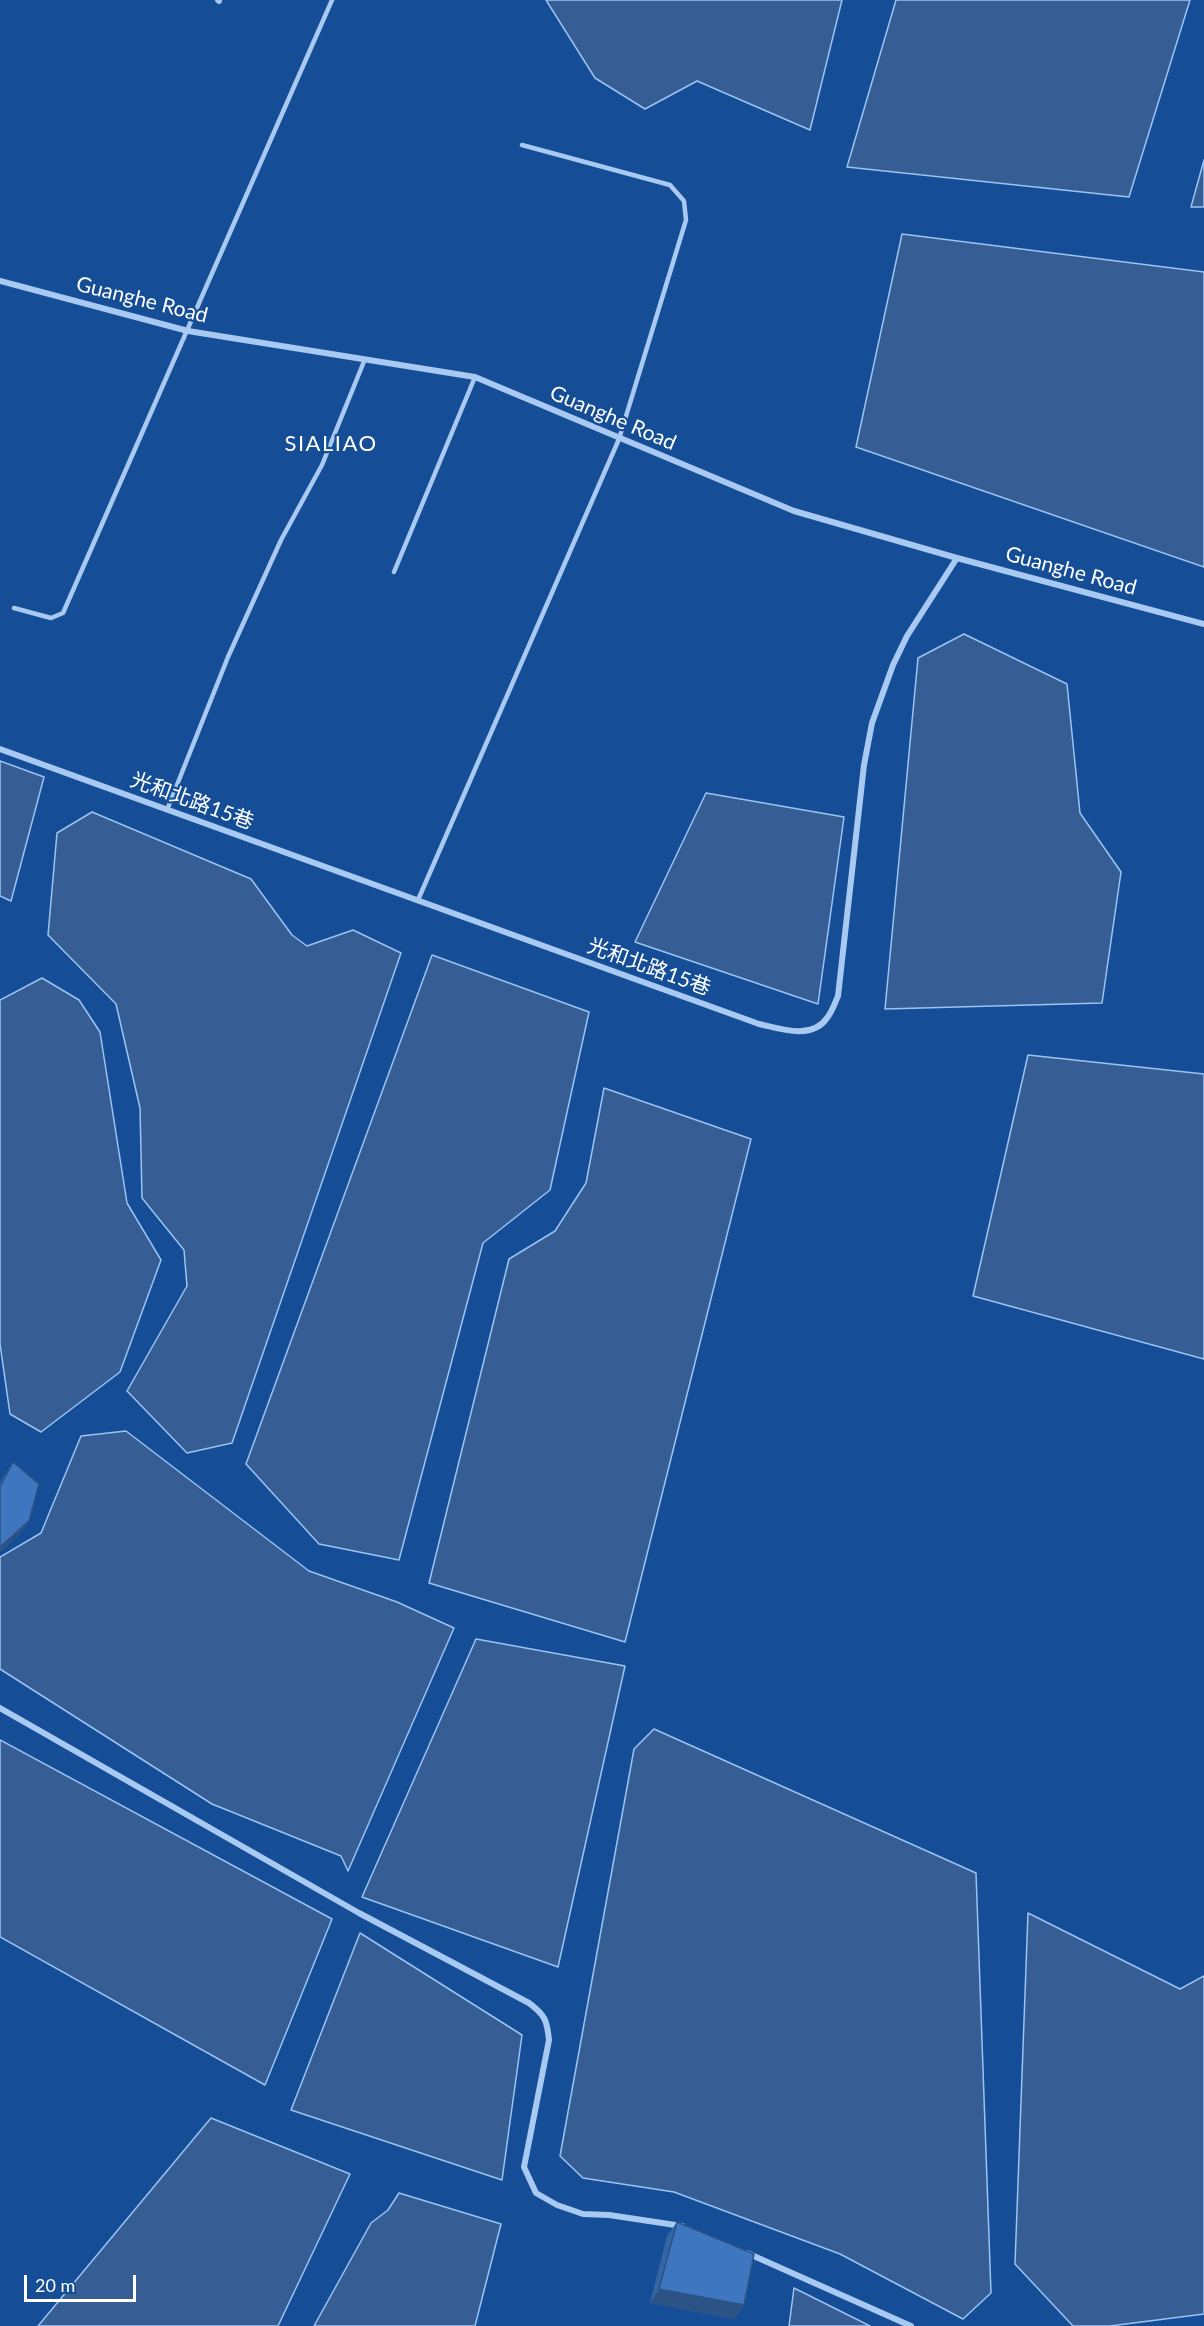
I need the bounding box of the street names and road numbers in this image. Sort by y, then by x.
street label: Guanghe Road [74,271,210,329]
street label: Guanghe Road [546,380,680,456]
street label: Guanghe Road [1003,541,1139,601]
street label: 光和北路15巷 [127,767,257,835]
street label: 光和北路15巷 [584,933,714,1001]

